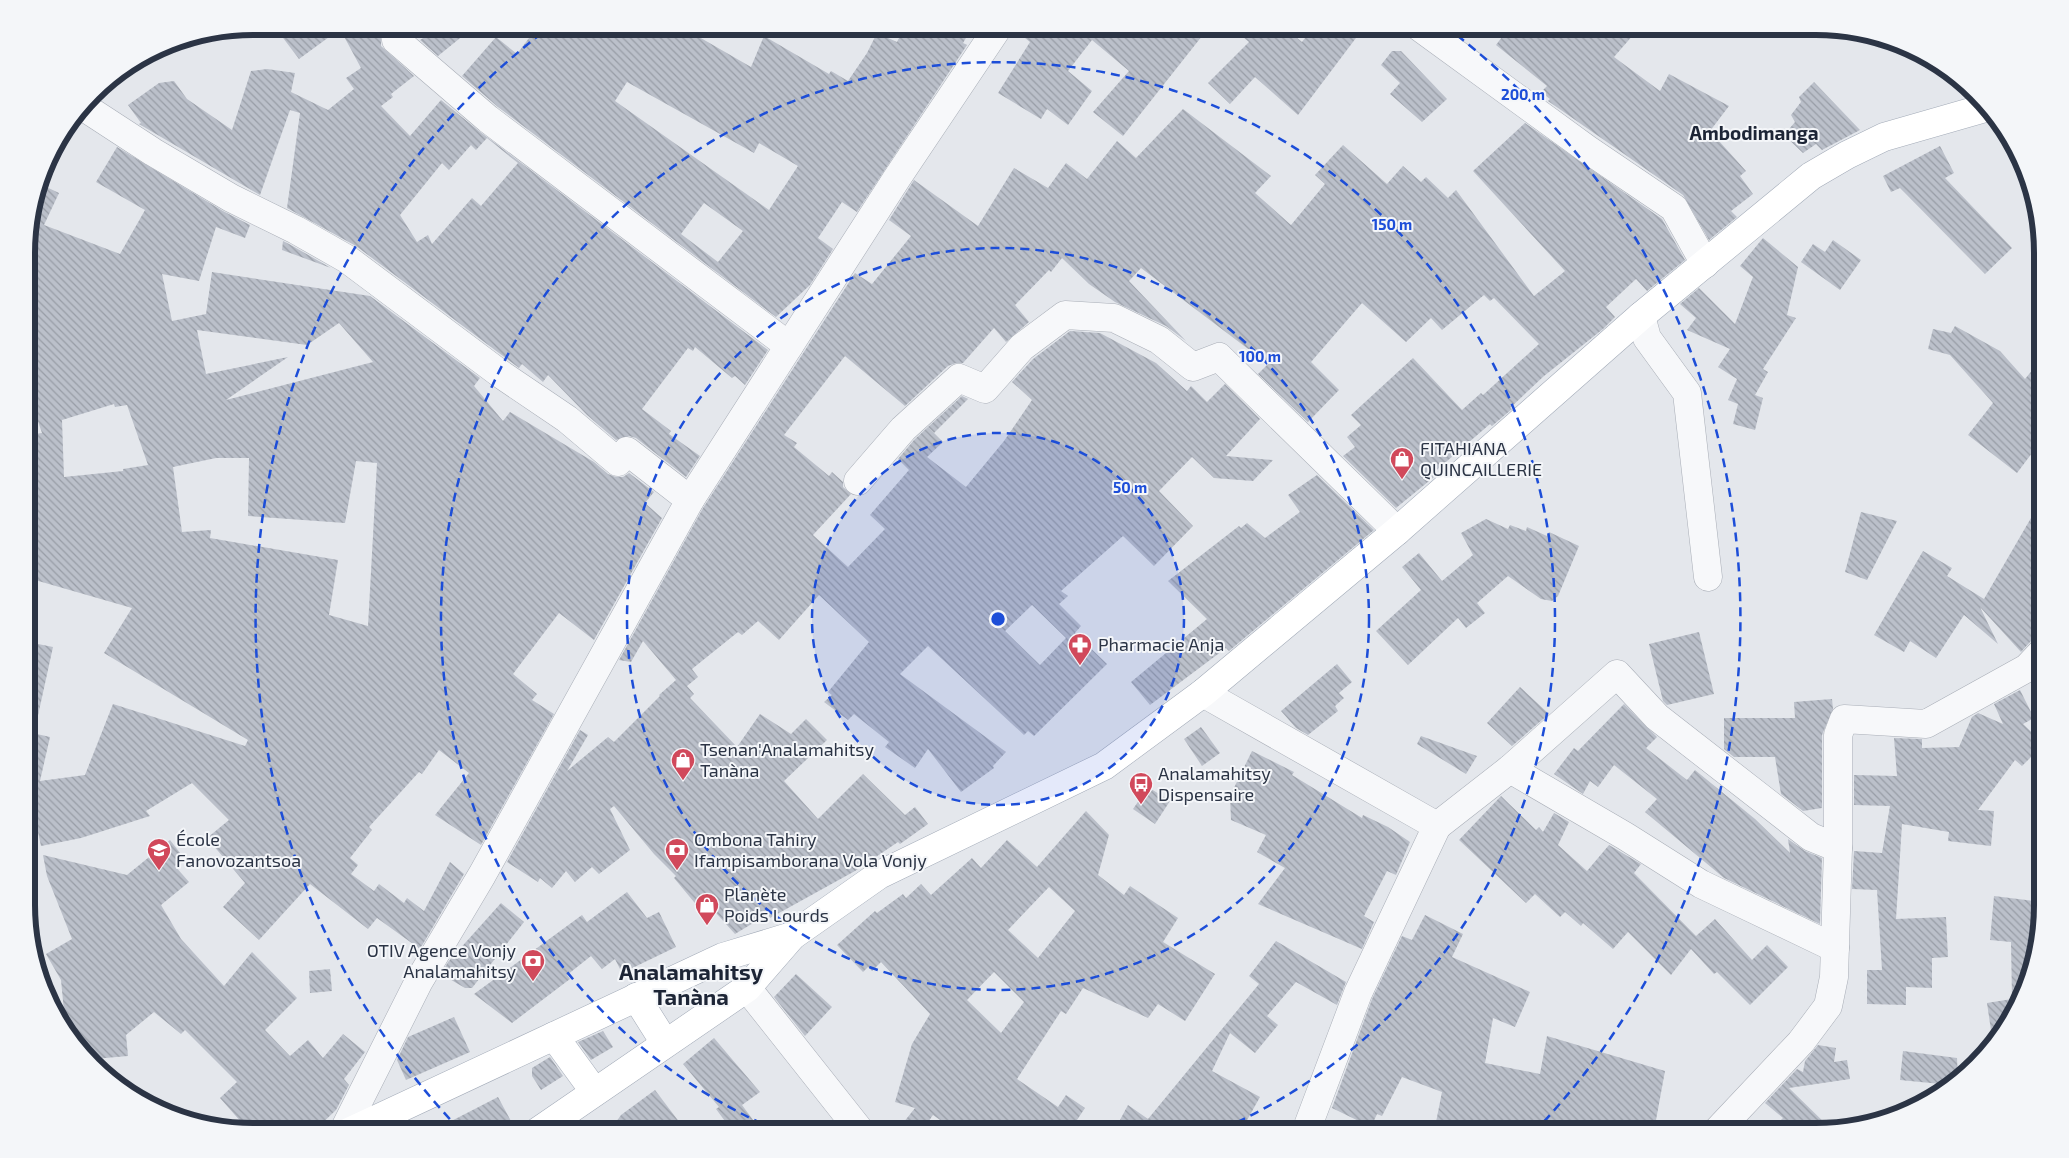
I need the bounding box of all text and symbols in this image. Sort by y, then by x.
text: 200 m [1501,85,1545,103]
district label: Ambodimanga [1689,121,1819,144]
text: 150 m [1372,215,1412,233]
text: 100 m [1239,347,1281,365]
place label: FITAHIANA QUINCAILLERIE [1420,437,1542,480]
shop icon: FITAHIANA QUINCAILLERIE [1389,446,1415,480]
text: 50 m [1113,478,1147,496]
centre of rings [989,610,1007,628]
pharmacy icon: Pharmacie Anja [1067,632,1093,666]
place label: Pharmacie Anja [1098,633,1224,655]
place label: Tsenan'Analamahitsy Tanàna [700,738,874,781]
shop icon: Tsenan'Analamahitsy Tanàna [670,747,696,781]
place label: Analamahitsy Dispensaire [1158,762,1271,805]
bus stop icon: Analamahitsy Dispensaire [1128,771,1154,805]
place label: École Fanovozantsoa [176,828,301,871]
place label: Ombona Tahiry Ifampisamborana Vola Vonjy [694,828,927,871]
school or university icon: École Fanovozantsoa [146,837,172,871]
bank icon: Ombona Tahiry Ifampisamborana Vola Vonjy [664,837,690,871]
place label: Planète Poids Lourds [724,883,829,926]
shop icon: Planète Poids Lourds [694,892,720,926]
place label: OTIV Agence Vonjy Analamahitsy [367,939,516,982]
bank icon: OTIV Agence Vonjy Analamahitsy [520,948,546,982]
district label: Analamahitsy Tanàna [619,958,764,1009]

